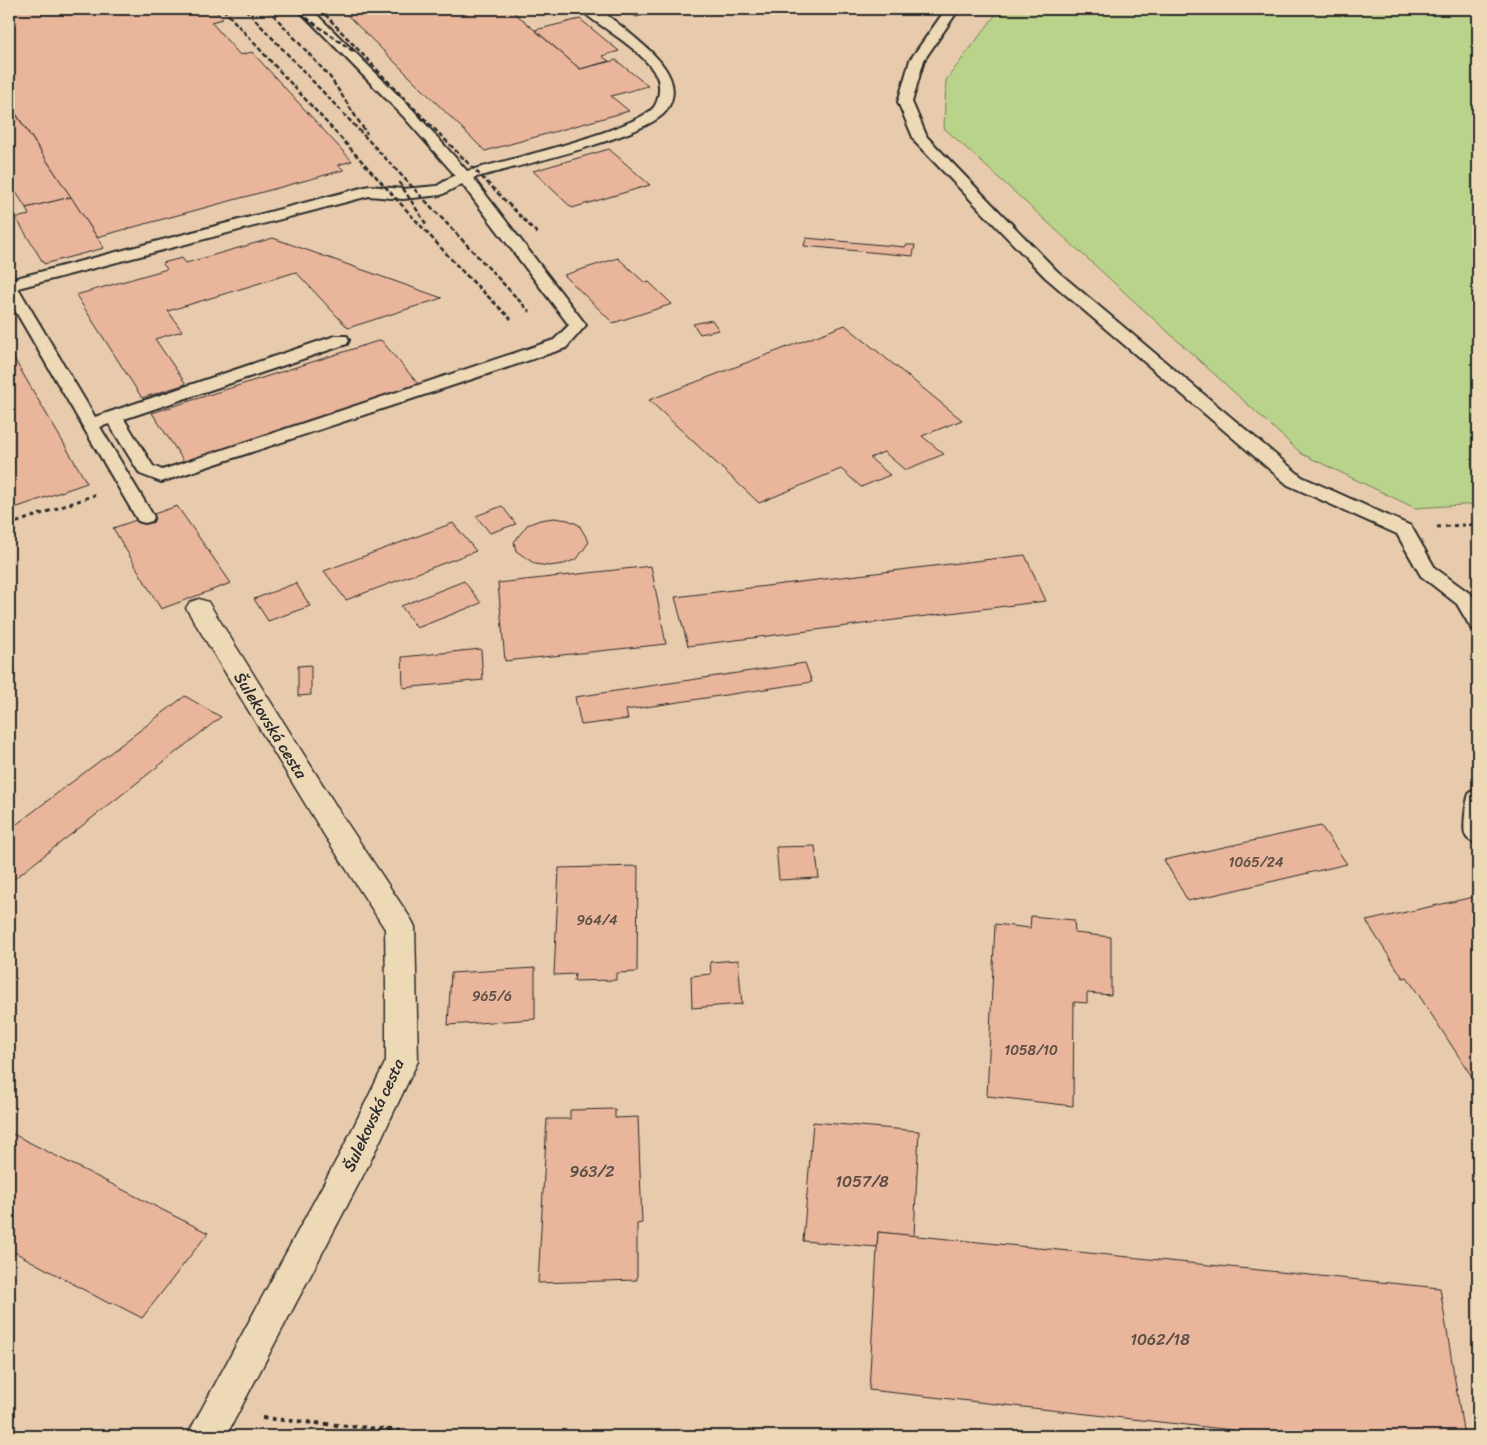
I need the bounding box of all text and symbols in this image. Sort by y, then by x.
street label: Šulekovská cesta [226,666,316,785]
house number: 1065/24 [1228,850,1284,875]
house number: 964/4 [577,908,618,933]
house number: 965/6 [472,984,512,1009]
house number: 1058/10 [1004,1038,1058,1063]
street label: Šulekovská cesta [335,1053,413,1177]
house number: 963/2 [570,1157,614,1186]
house number: 1057/8 [835,1167,889,1196]
house number: 1062/18 [1130,1325,1190,1354]

